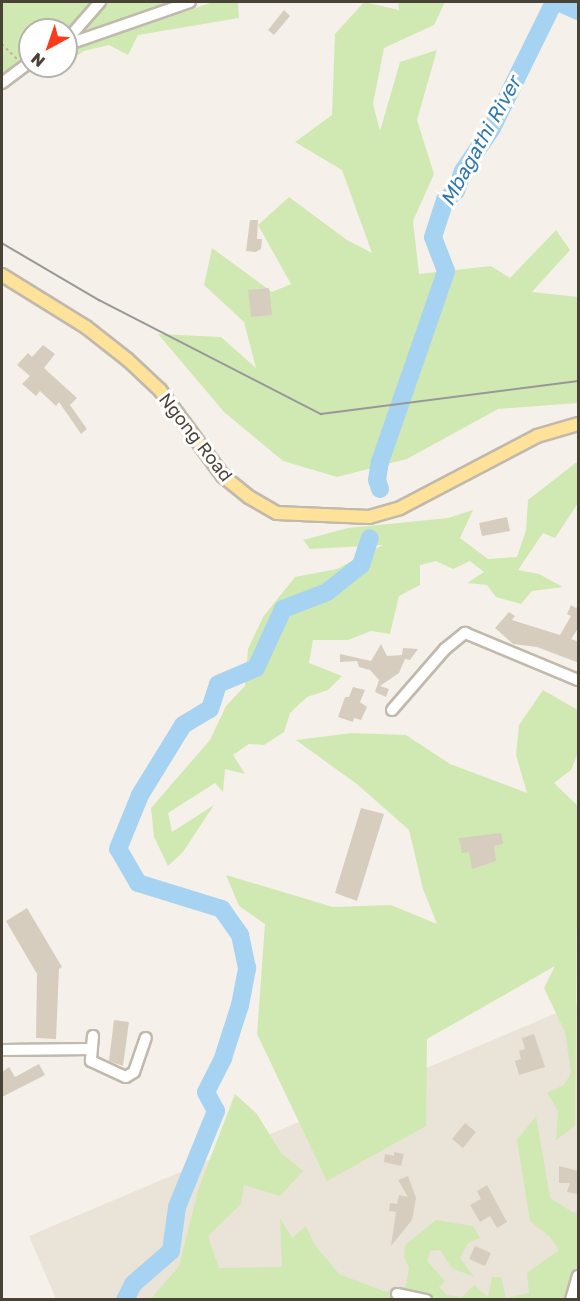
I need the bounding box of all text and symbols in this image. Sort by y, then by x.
north arrow [18,18,78,78]
text: N [27,49,49,72]
water label: Mbagathi River [435,72,525,210]
street label: Ngong Road [155,388,237,486]

